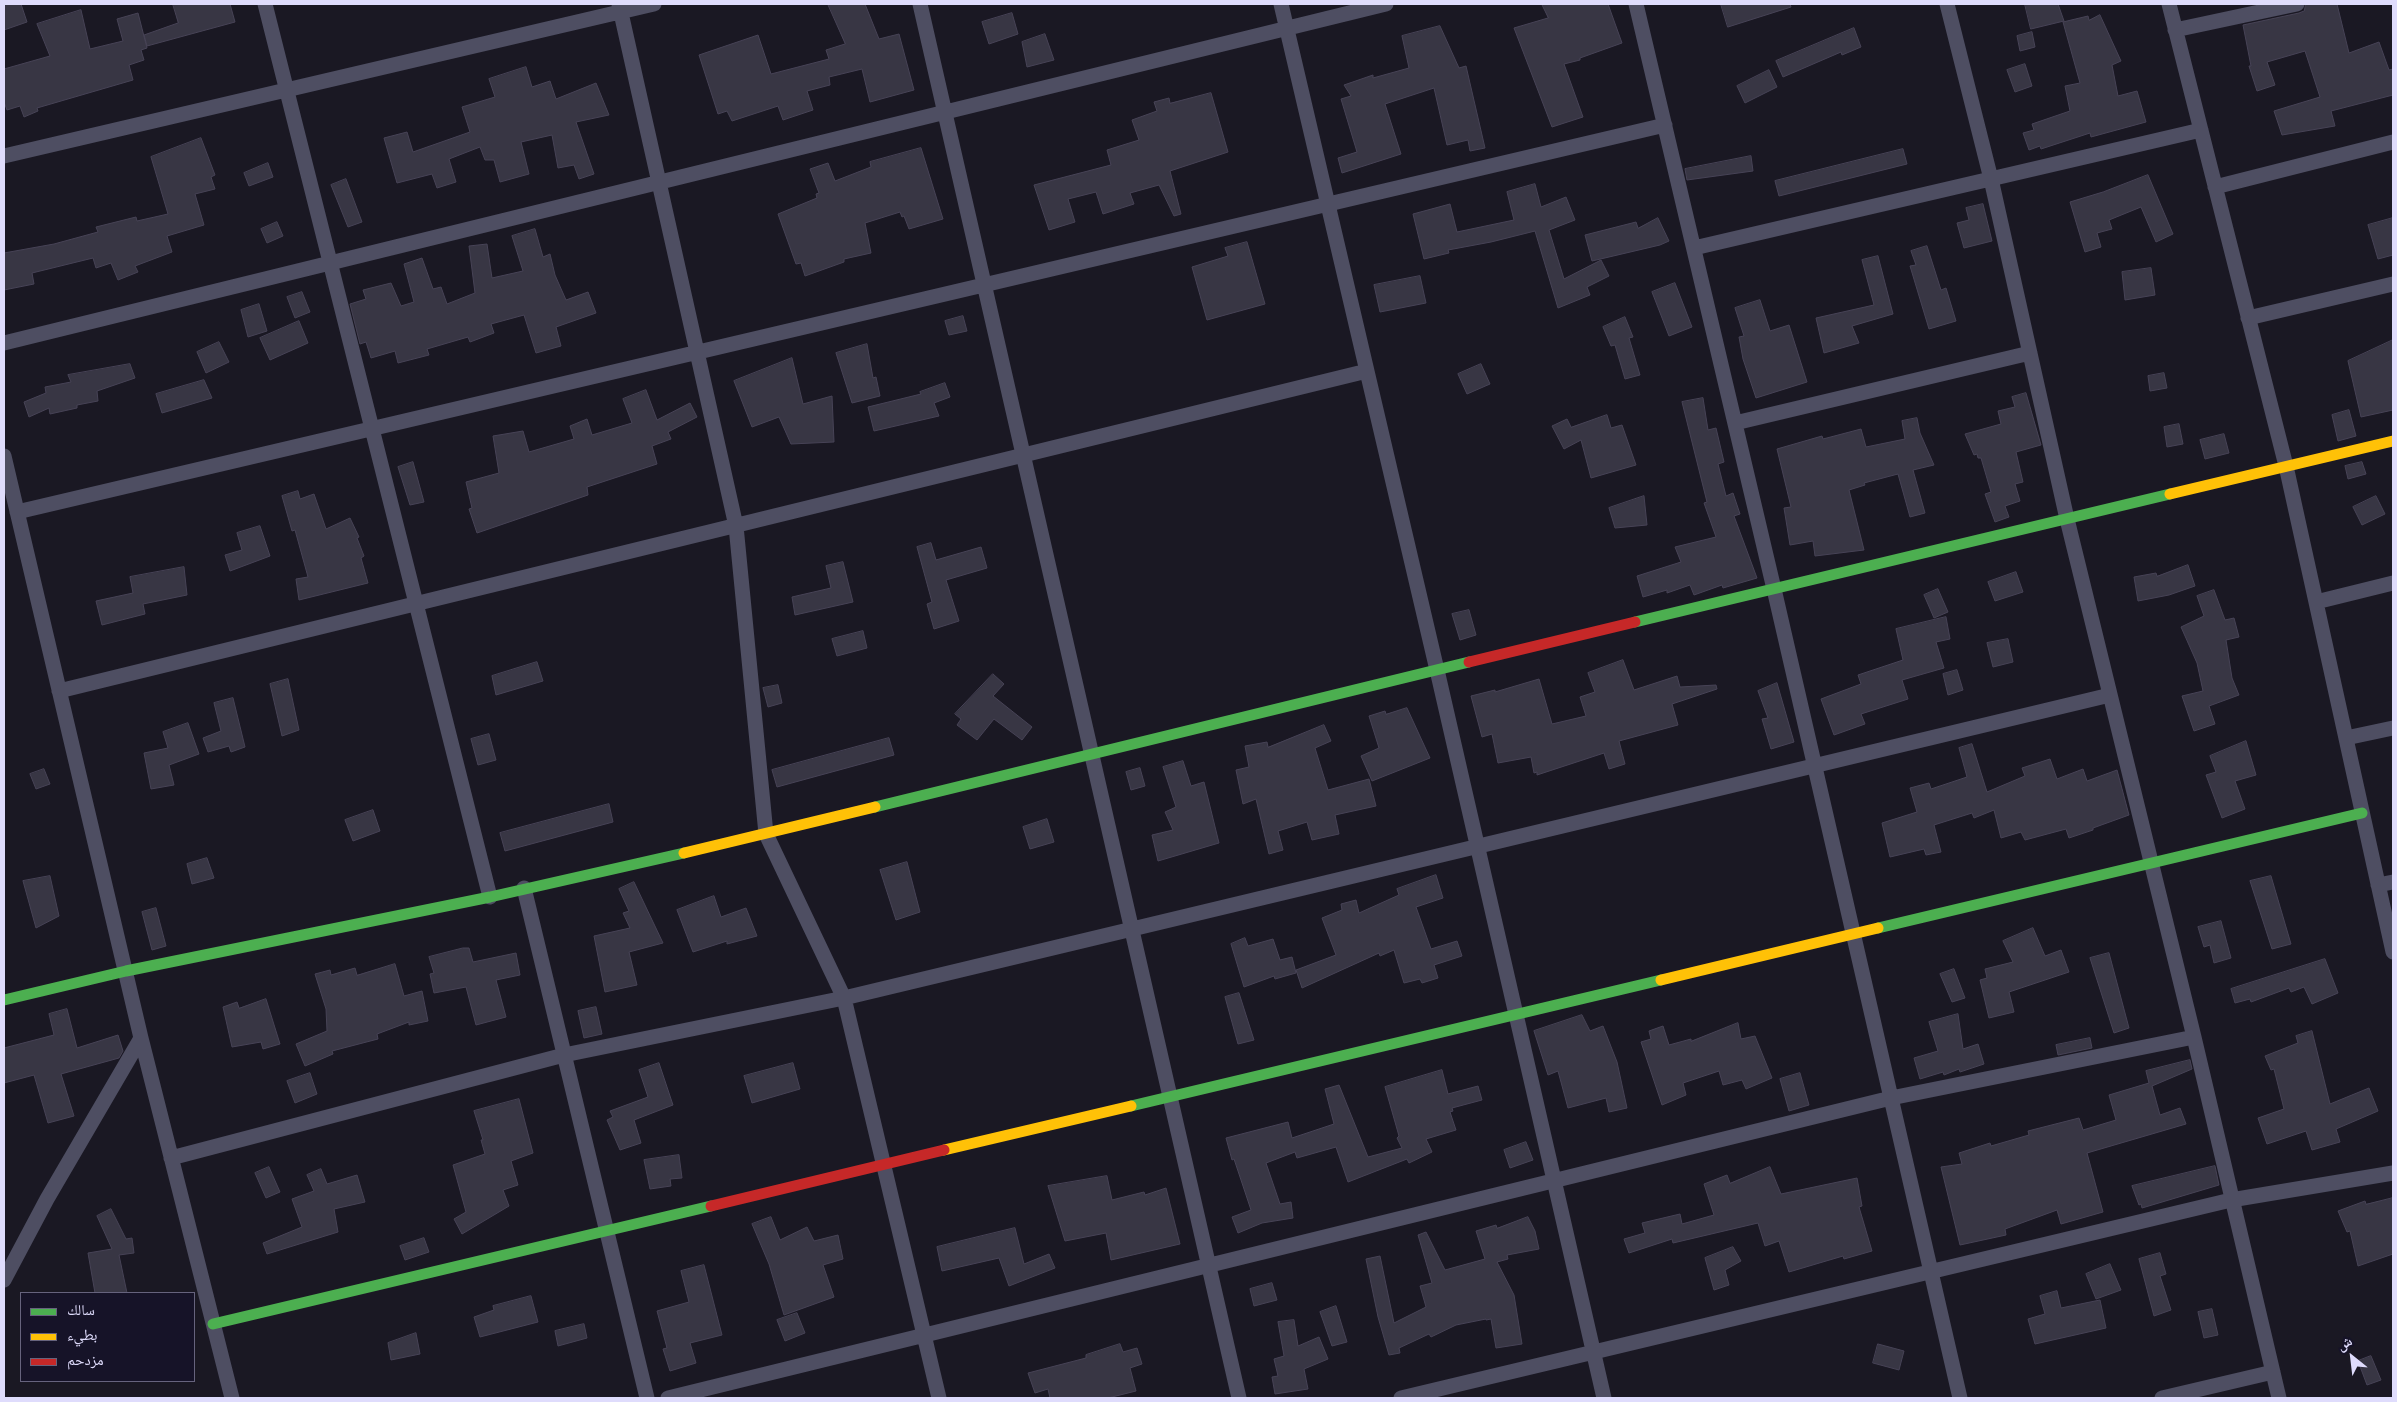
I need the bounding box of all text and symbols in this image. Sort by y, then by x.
legend [20,1292,195,1382]
text: سالك [67,1301,95,1319]
text: بطيء [67,1326,97,1344]
north arrow [2327,1332,2377,1382]
text: ش [2334,1332,2355,1354]
text: مزدحم [67,1351,104,1369]

